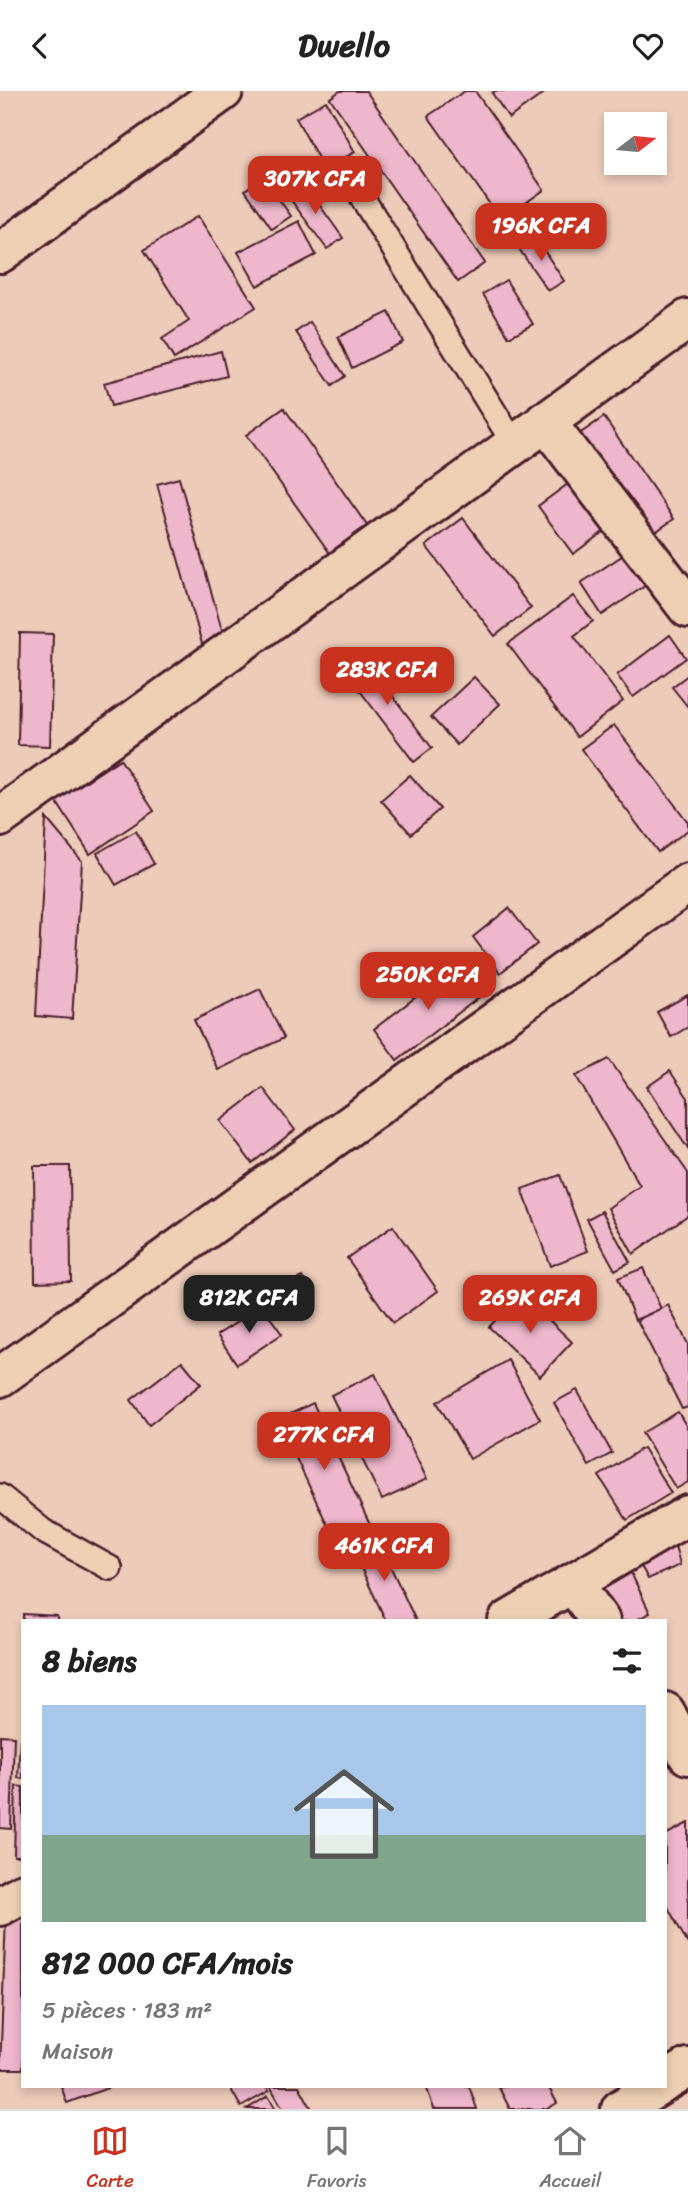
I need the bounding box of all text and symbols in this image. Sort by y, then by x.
text: Dwello [298,17,390,74]
icon: back [21,27,59,65]
icon: heart [629,27,667,65]
north arrow [604,112,667,175]
map controls [604,112,667,175]
pin: 307K CFA [243,157,387,216]
text: 307K CFA [264,158,366,199]
pin: 196K CFA [469,204,613,263]
text: 196K CFA [492,205,591,246]
pin: 283K CFA [315,647,459,707]
text: 283K CFA [336,649,438,690]
pin: 250K CFA [356,953,500,1012]
text: 250K CFA [376,954,480,995]
pin: 812K CFA [177,1275,321,1335]
pin: 269K CFA [458,1275,602,1335]
text: 812K CFA [200,1277,298,1318]
text: 269K CFA [479,1277,581,1318]
pin: 277K CFA [252,1413,396,1472]
text: 277K CFA [273,1414,375,1455]
pin: 461K CFA [312,1523,456,1583]
text: 461K CFA [334,1525,434,1566]
text: 8 biens [42,1634,137,1688]
icon: filters [608,1642,646,1680]
icon: home [281,1751,407,1877]
text: 812 000 CFA/mois [42,1936,293,1990]
text: 5 pièces · 183 m² [42,1990,212,2031]
text: Maison [42,2031,113,2072]
tab: Carte [87,2122,134,2197]
tab: Favoris [307,2122,366,2197]
tab: Accueil [539,2122,601,2197]

